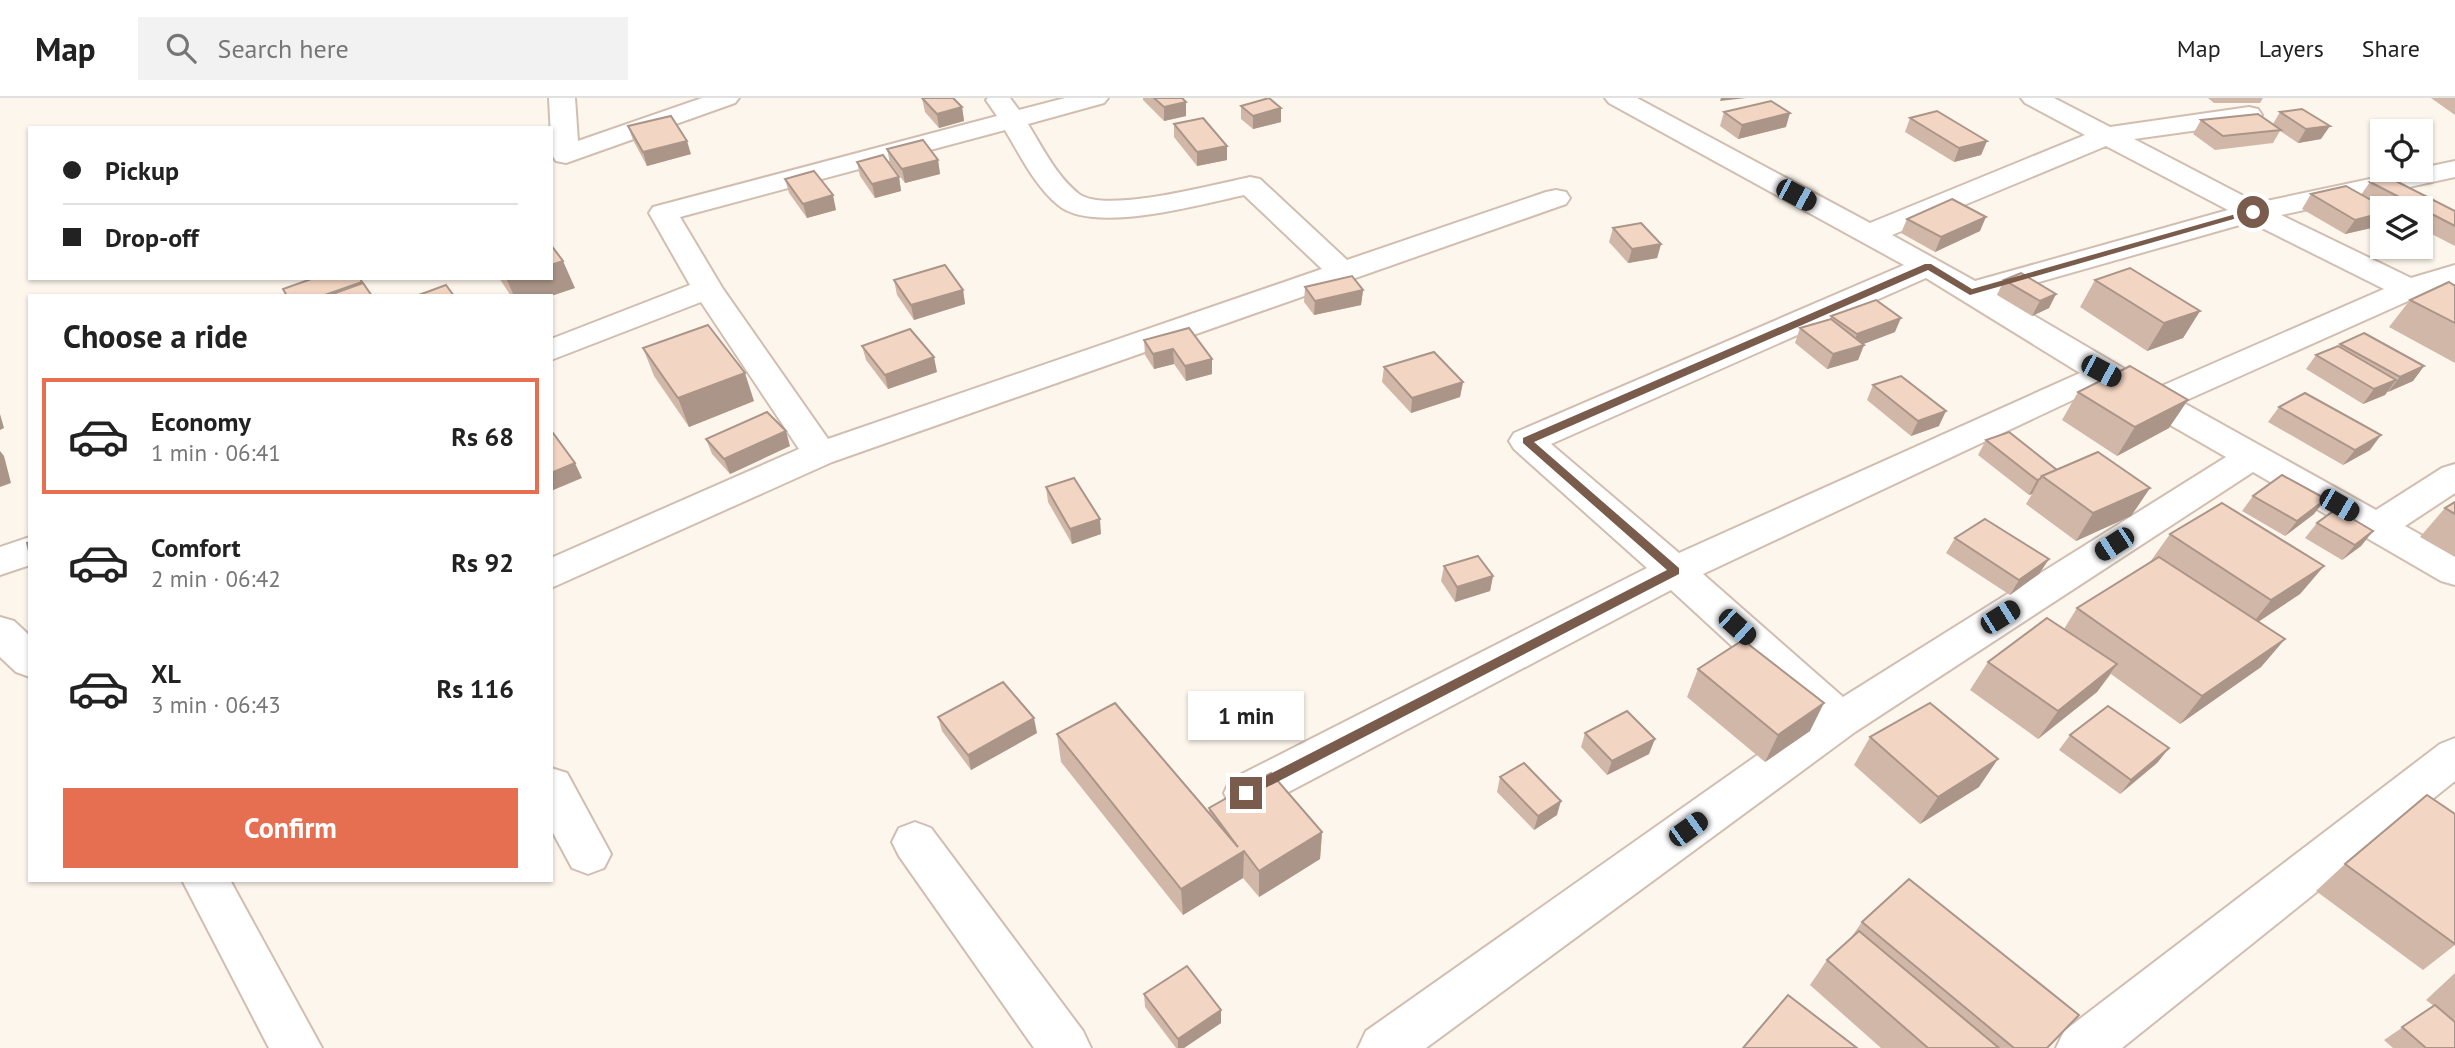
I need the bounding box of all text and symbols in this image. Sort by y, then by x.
search box [138,17,628,80]
text: Map [35,27,96,70]
icon: search [162,29,200,67]
text: Search here [218,32,349,65]
text: Map [2177,33,2221,64]
text: Layers [2259,33,2324,64]
text: Share [2362,33,2420,64]
map controls [2370,119,2433,259]
button: locate [2370,119,2433,182]
text: Pickup [105,154,179,187]
car [1773,176,1820,214]
route start [2237,196,2269,228]
button: layers [2370,196,2433,259]
text: Drop-off [105,221,199,254]
text: Choose a ride [63,315,248,357]
car [2078,352,2125,390]
icon: car [67,405,130,468]
text: Economy [151,405,251,438]
text: Rs 68 [451,420,514,453]
text: 1 min · 06:41 [151,438,281,467]
car [2316,485,2363,525]
car [2091,524,2138,564]
icon: car [67,531,130,594]
text: Comfort [151,531,241,564]
text: Rs 92 [451,546,514,579]
text: 2 min · 06:42 [151,564,281,593]
car [1977,597,2024,637]
car [1715,605,1760,649]
icon: car [67,657,130,720]
text: XL [151,657,181,690]
text: Rs 116 [437,672,514,705]
text: 3 min · 06:43 [151,690,281,719]
callout: 1 min [1188,692,1304,740]
text: 1 min [1218,701,1274,730]
route end [1230,777,1262,809]
button: Confirm [63,788,518,868]
car [1665,808,1712,850]

